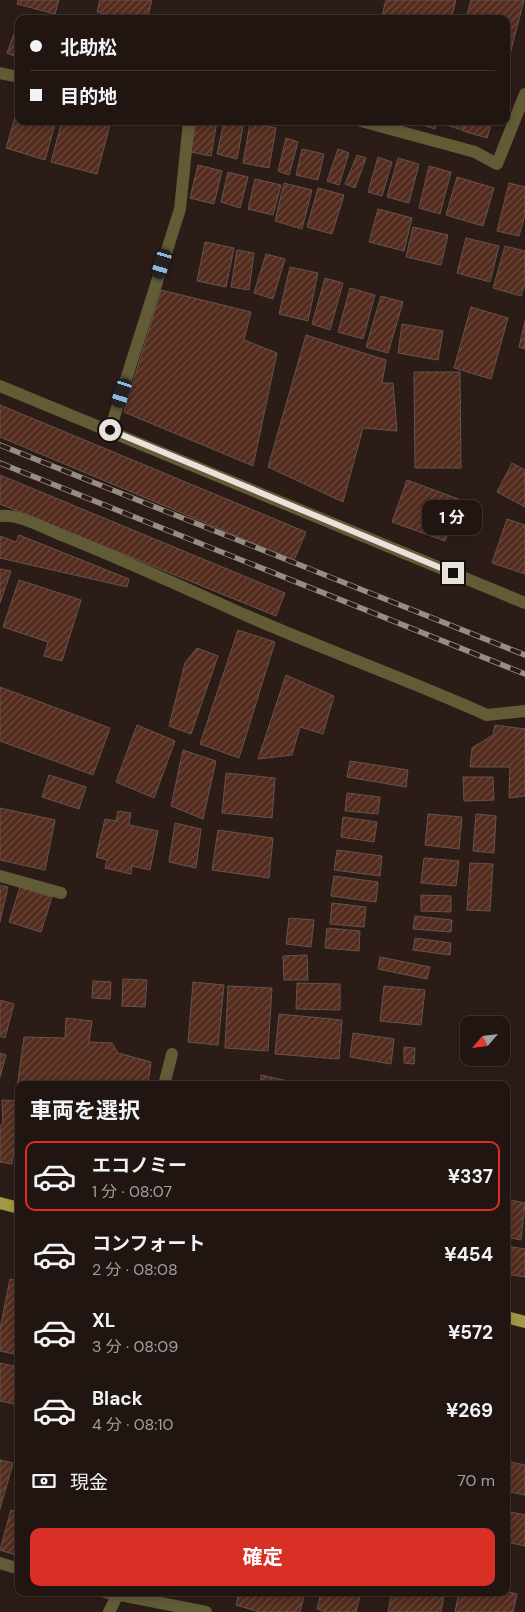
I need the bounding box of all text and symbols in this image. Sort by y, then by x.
text: 北助松 [60,35,117,60]
text: 目的地 [60,84,117,109]
car [150,247,173,281]
car [110,376,133,410]
route start [99,419,121,441]
callout: 1 分 [423,500,483,536]
text: 1 分 [439,507,465,528]
route end [442,562,464,584]
north arrow [460,1016,510,1066]
map controls [460,1016,510,1066]
text: 車両を選択 [30,1096,140,1125]
text: エコノミー [92,1153,187,1178]
icon: car [32,1154,77,1199]
text: ¥337 [448,1164,493,1189]
text: 1 分 · 08:07 [92,1181,172,1202]
text: コンフォート [92,1231,205,1256]
icon: car [32,1232,77,1277]
text: ¥454 [444,1242,493,1267]
text: 2 分 · 08:08 [92,1259,178,1280]
text: XL [92,1308,115,1333]
icon: car [32,1310,77,1355]
text: ¥572 [448,1320,493,1345]
text: 3 分 · 08:09 [92,1336,178,1357]
text: Black [92,1386,143,1411]
icon: car [32,1388,77,1433]
text: ¥269 [446,1398,493,1423]
text: 4 分 · 08:10 [92,1414,174,1435]
icon: cash [30,1467,58,1495]
text: 現金 [70,1470,108,1495]
text: 70 m [457,1470,495,1491]
button: 確定 [30,1528,495,1586]

